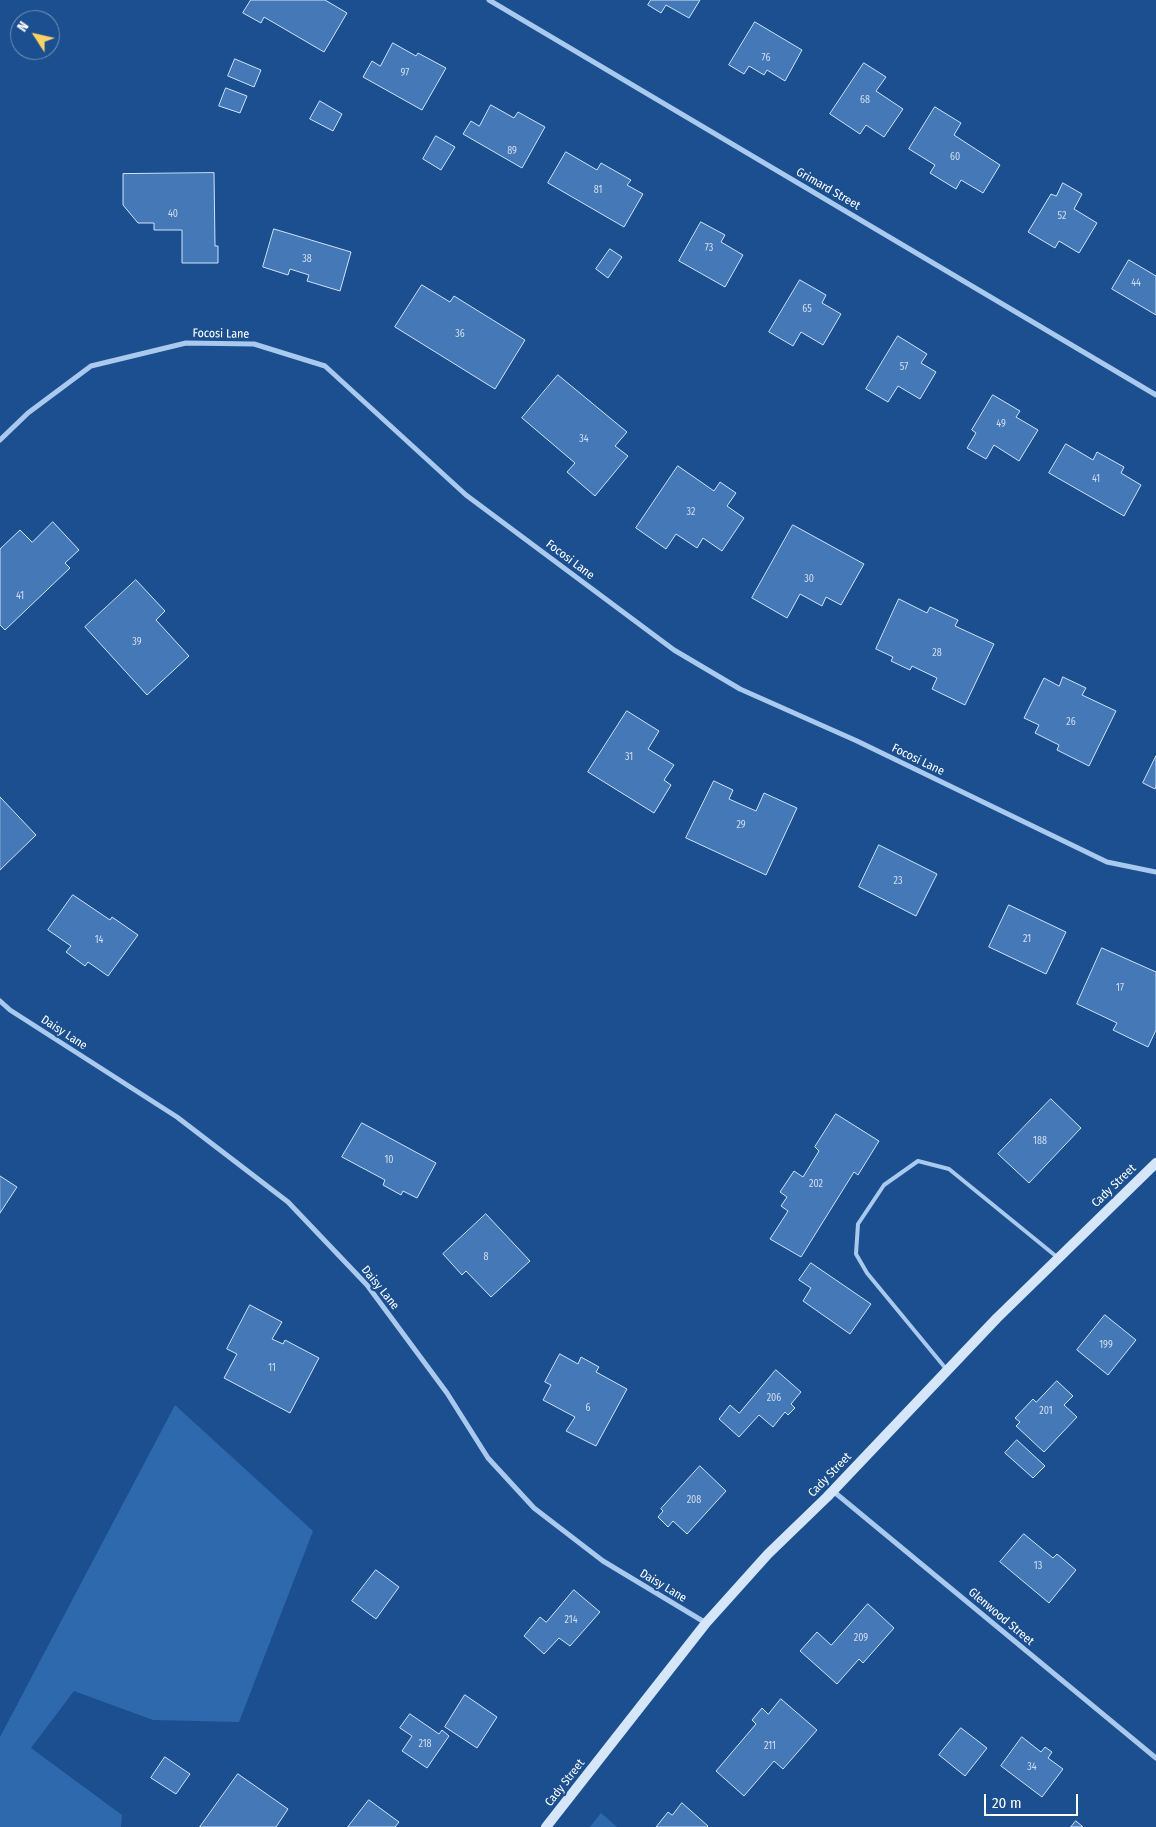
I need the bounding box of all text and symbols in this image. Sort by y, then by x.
north arrow [10,10,60,60]
text: N [14,18,32,35]
house number: 76 [762,52,770,64]
house number: 97 [401,67,409,79]
house number: 68 [860,94,870,106]
house number: 89 [507,145,517,157]
house number: 60 [950,151,960,163]
street label: Grimard Street [793,165,863,213]
house number: 81 [594,184,602,196]
house number: 40 [168,208,178,220]
house number: 52 [1058,210,1066,222]
house number: 73 [705,242,713,254]
house number: 38 [302,253,312,265]
house number: 44 [1131,277,1141,289]
house number: 65 [802,303,812,315]
street label: Focosi Lane [193,326,249,342]
house number: 36 [455,328,465,340]
house number: 57 [900,361,908,373]
house number: 49 [996,418,1006,430]
house number: 34 [579,433,589,445]
house number: 41 [1092,473,1100,485]
house number: 32 [687,506,695,518]
street label: Focosi Lane [543,537,597,583]
house number: 30 [804,573,814,585]
house number: 41 [16,590,24,602]
house number: 39 [132,636,142,648]
house number: 28 [932,647,942,659]
house number: 26 [1066,716,1076,728]
street label: Focosi Lane [889,741,947,779]
house number: 31 [625,751,633,763]
house number: 29 [736,819,746,831]
house number: 23 [894,875,902,887]
house number: 21 [1023,933,1031,945]
house number: 14 [95,934,103,946]
house number: 17 [1116,982,1124,994]
street label: Daisy Lane [38,1013,90,1053]
house number: 188 [1033,1135,1047,1147]
house number: 10 [384,1154,394,1166]
street label: Cady Street [1089,1161,1139,1211]
house number: 202 [809,1178,823,1190]
house number: 8 [484,1251,488,1263]
street label: Daisy Lane [358,1263,402,1313]
house number: 199 [1099,1339,1113,1351]
house number: 11 [268,1362,276,1374]
house number: 206 [767,1392,781,1404]
house number: 6 [586,1402,590,1414]
house number: 201 [1039,1405,1053,1417]
street label: Cady Street [805,1450,855,1500]
house number: 208 [687,1494,701,1506]
house number: 13 [1034,1560,1042,1572]
street label: Daisy Lane [637,1566,689,1606]
street label: Glenwood Street [965,1585,1037,1649]
house number: 214 [565,1614,577,1626]
house number: 209 [854,1632,868,1644]
house number: 218 [418,1738,432,1750]
house number: 211 [764,1740,776,1752]
street label: Cady Street [542,1757,588,1809]
house number: 34 [1027,1761,1037,1773]
scale bar [986,1784,1080,1816]
text: 20 m [992,1794,1022,1812]

